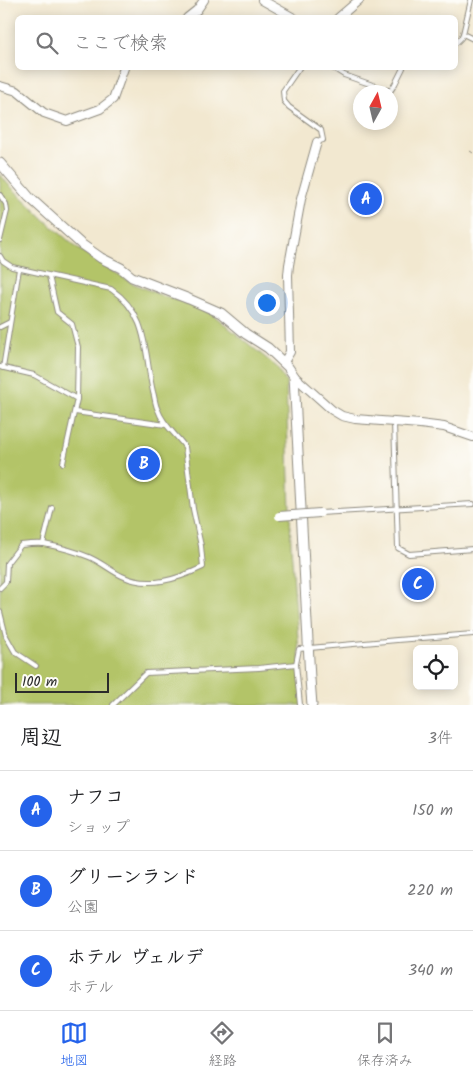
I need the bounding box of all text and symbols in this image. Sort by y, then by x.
search box [15,15,458,70]
icon: search [33,29,61,57]
text: ここで検索 [73,29,168,59]
north arrow [353,85,398,130]
pin: A [350,180,382,218]
your location [254,290,280,316]
pin: B [128,445,160,483]
pin: C [402,565,434,603]
map controls [413,645,458,690]
button: locate [413,645,458,690]
scale bar [15,670,109,693]
text: 100 m [22,671,57,693]
text: 周辺 [20,722,62,755]
text: 3件 [428,726,453,751]
text: ナフコ [67,783,124,813]
text: A [31,798,41,823]
text: 150 m [412,798,453,823]
text: ショップ [67,815,130,840]
text: グリーンランド [67,863,199,893]
text: B [31,878,41,903]
text: 220 m [407,878,453,903]
text: 公園 [67,895,99,920]
text: ホテル ヴェルデ [67,943,204,973]
text: C [31,958,41,983]
text: 340 m [408,958,453,983]
text: ホテル [67,975,114,1000]
tab: 地図 [60,1019,88,1072]
tab: 経路 [208,1019,236,1072]
tab: 保存済み [357,1019,413,1072]

